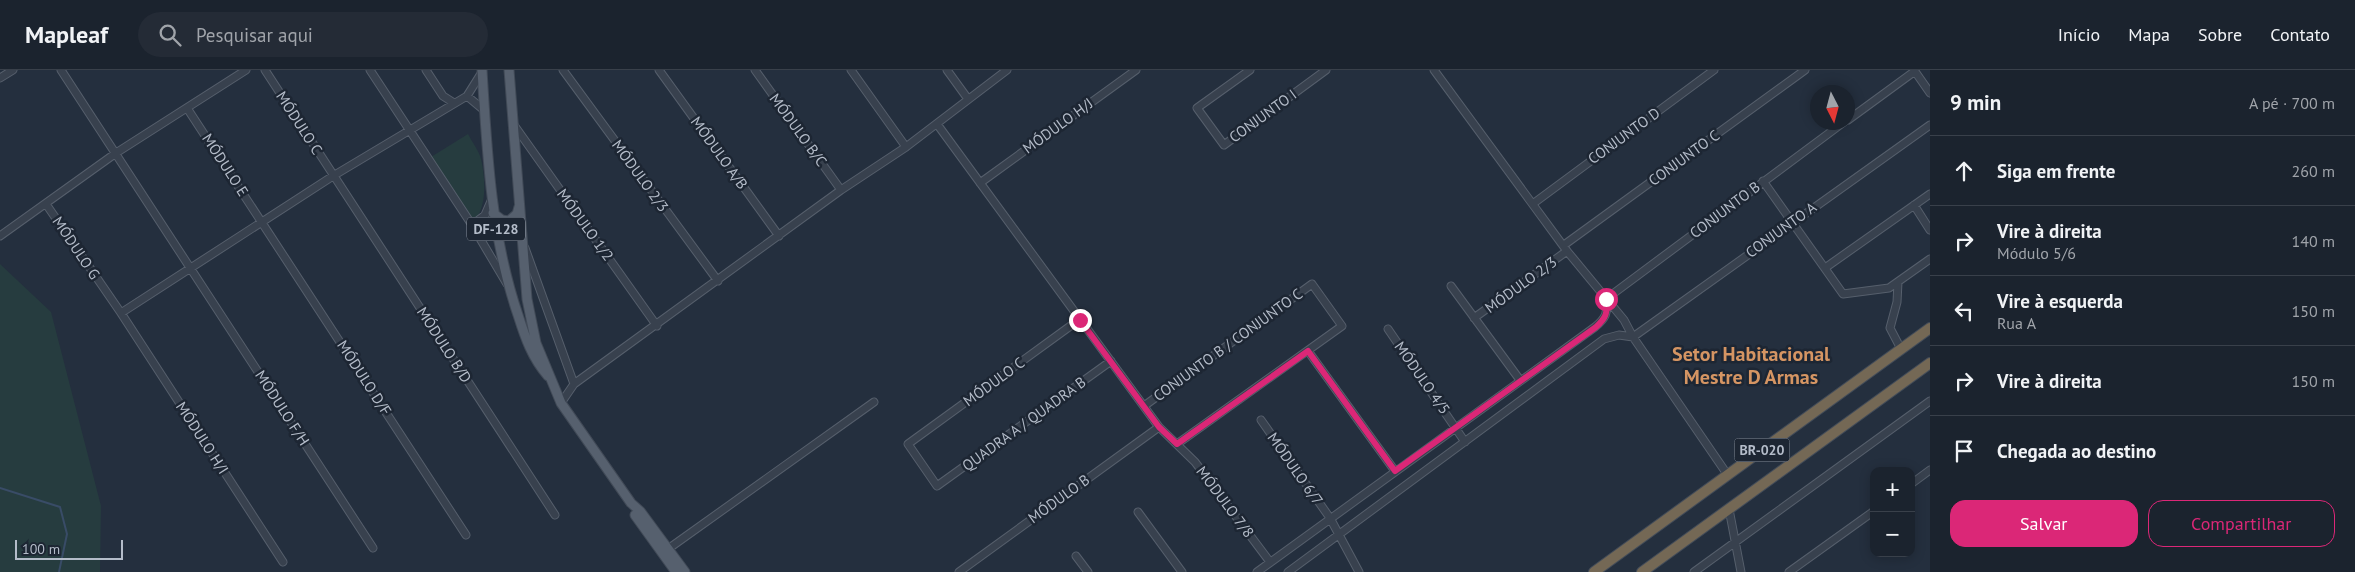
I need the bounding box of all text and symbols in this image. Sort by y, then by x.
search box [138,12,488,57]
text: Mapleaf [25,19,108,50]
icon: search [156,21,184,49]
text: Pesquisar aqui [196,23,313,47]
text: Início [2058,23,2100,46]
text: Mapa [2128,23,2170,46]
text: Sobre [2198,23,2242,46]
text: Contato [2270,23,2330,46]
street label: CONJUNTO I [1225,85,1300,147]
north arrow [1810,85,1855,130]
street label: MÓDULO C [272,88,327,158]
text: 9 min [1950,89,2001,116]
street label: MÓDULO B/C [766,90,831,170]
text: A pé · 700 m [2249,93,2335,113]
street label: MÓDULO H/J [1019,94,1097,158]
street label: CONJUNTO D [1584,103,1663,168]
street label: MÓDULO A/B [687,113,752,193]
street label: CONJUNTO C [1644,125,1723,190]
street label: MÓDULO E [198,130,253,200]
street label: MÓDULO 2/3 [608,136,673,215]
icon: ahead [1950,157,1978,185]
text: Siga em frente [1997,159,2115,183]
text: 260 m [2292,161,2335,181]
street label: CONJUNTO B [1686,177,1764,242]
street label: MÓDULO 1/2 [553,185,618,264]
street label: CONJUNTO A [1742,197,1820,262]
street label: MÓDULO G [48,213,104,283]
road number: DF-128 [467,218,525,240]
text: Vire à direita [1997,219,2102,243]
icon: right [1950,227,1978,255]
text: 140 m [2292,231,2335,251]
text: Módulo 5/6 [1997,243,2076,263]
street label: MÓDULO 2/3 [1481,252,1560,317]
street label: CONJUNTO B / CONJUNTO C [1149,284,1306,405]
route start [1595,288,1618,311]
text: Vire à esquerda [1997,289,2123,313]
icon: left [1950,297,1978,325]
text: 150 m [2292,301,2335,321]
street label: MÓDULO B/D [413,303,476,386]
route end [1069,309,1092,332]
text: Rua A [1997,313,2036,333]
street label: MÓDULO D/F [333,337,396,419]
street label: MÓDULO 4/5 [1390,338,1454,418]
district label: Setor Habitacional Mestre D Armas [1672,341,1830,390]
street label: MÓDULO C [959,353,1028,410]
street label: MÓDULO F/H [251,367,314,449]
icon: right [1950,367,1978,395]
text: Vire à direita [1997,369,2102,393]
text: 150 m [2292,371,2335,391]
street label: QUADRA A / QUADRA B [958,372,1089,475]
street label: MÓDULO H/I [172,398,233,478]
street label: MÓDULO 6/7 [1263,429,1327,509]
icon: arrive [1950,437,1978,465]
road number: BR-020 [1734,438,1790,462]
text: Chegada ao destino [1997,439,2156,463]
street label: MÓDULO 7/8 [1192,462,1258,541]
map controls [1870,467,1915,557]
button: + [1870,467,1915,512]
street label: MÓDULO B [1024,470,1093,527]
button: Salvar [1950,500,2138,547]
button: Compartilhar [2148,500,2335,547]
button: − [1870,512,1915,557]
scale bar [15,537,122,560]
text: 100 m [22,540,60,558]

